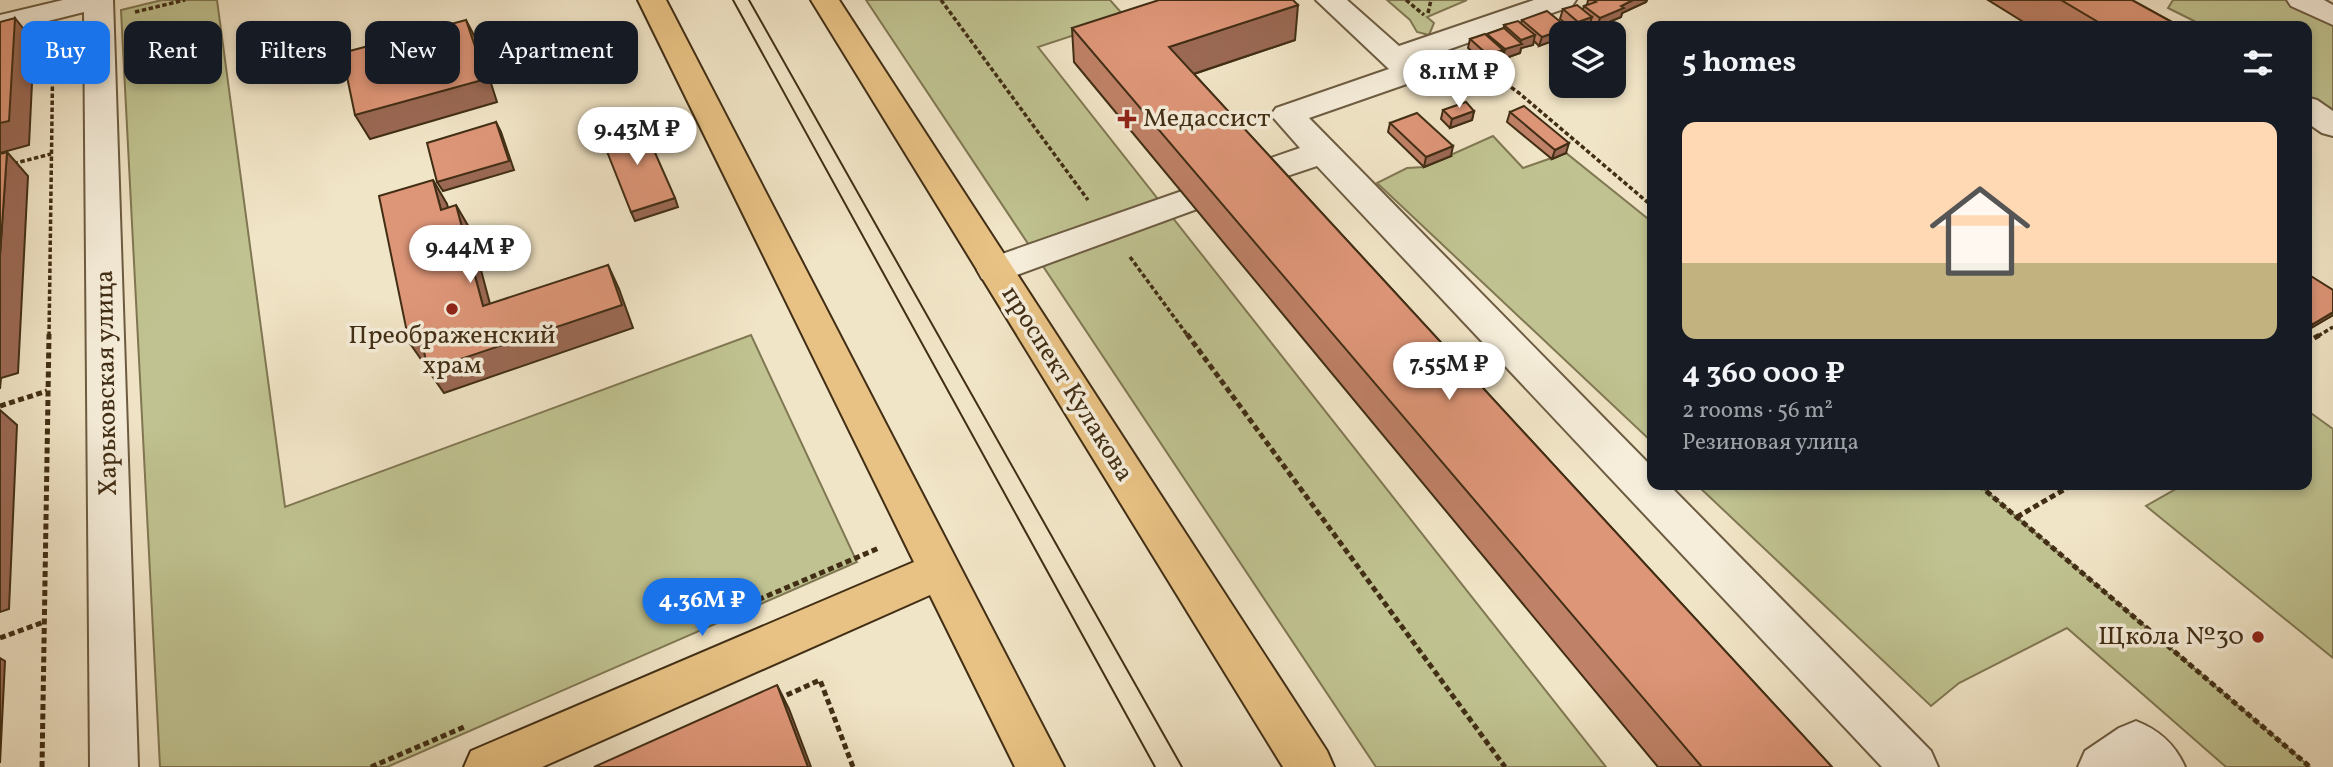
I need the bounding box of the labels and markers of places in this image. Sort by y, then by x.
pin: 8.11M ₽ [1394,50,1524,110]
place label: Медассист [1143,101,1271,137]
pin: 9.43M ₽ [572,108,702,167]
marker: Медассист [1117,109,1137,129]
pin: 9.44M ₽ [405,226,535,285]
marker: Преображенский храм [444,301,460,317]
place label: Преображенский храм [348,318,556,384]
pin: 7.55M ₽ [1384,342,1514,402]
pin: 4.36M ₽ [637,578,767,638]
place label: Щкола №30 [2098,619,2244,655]
marker: Щкола №30 [2250,629,2266,645]

